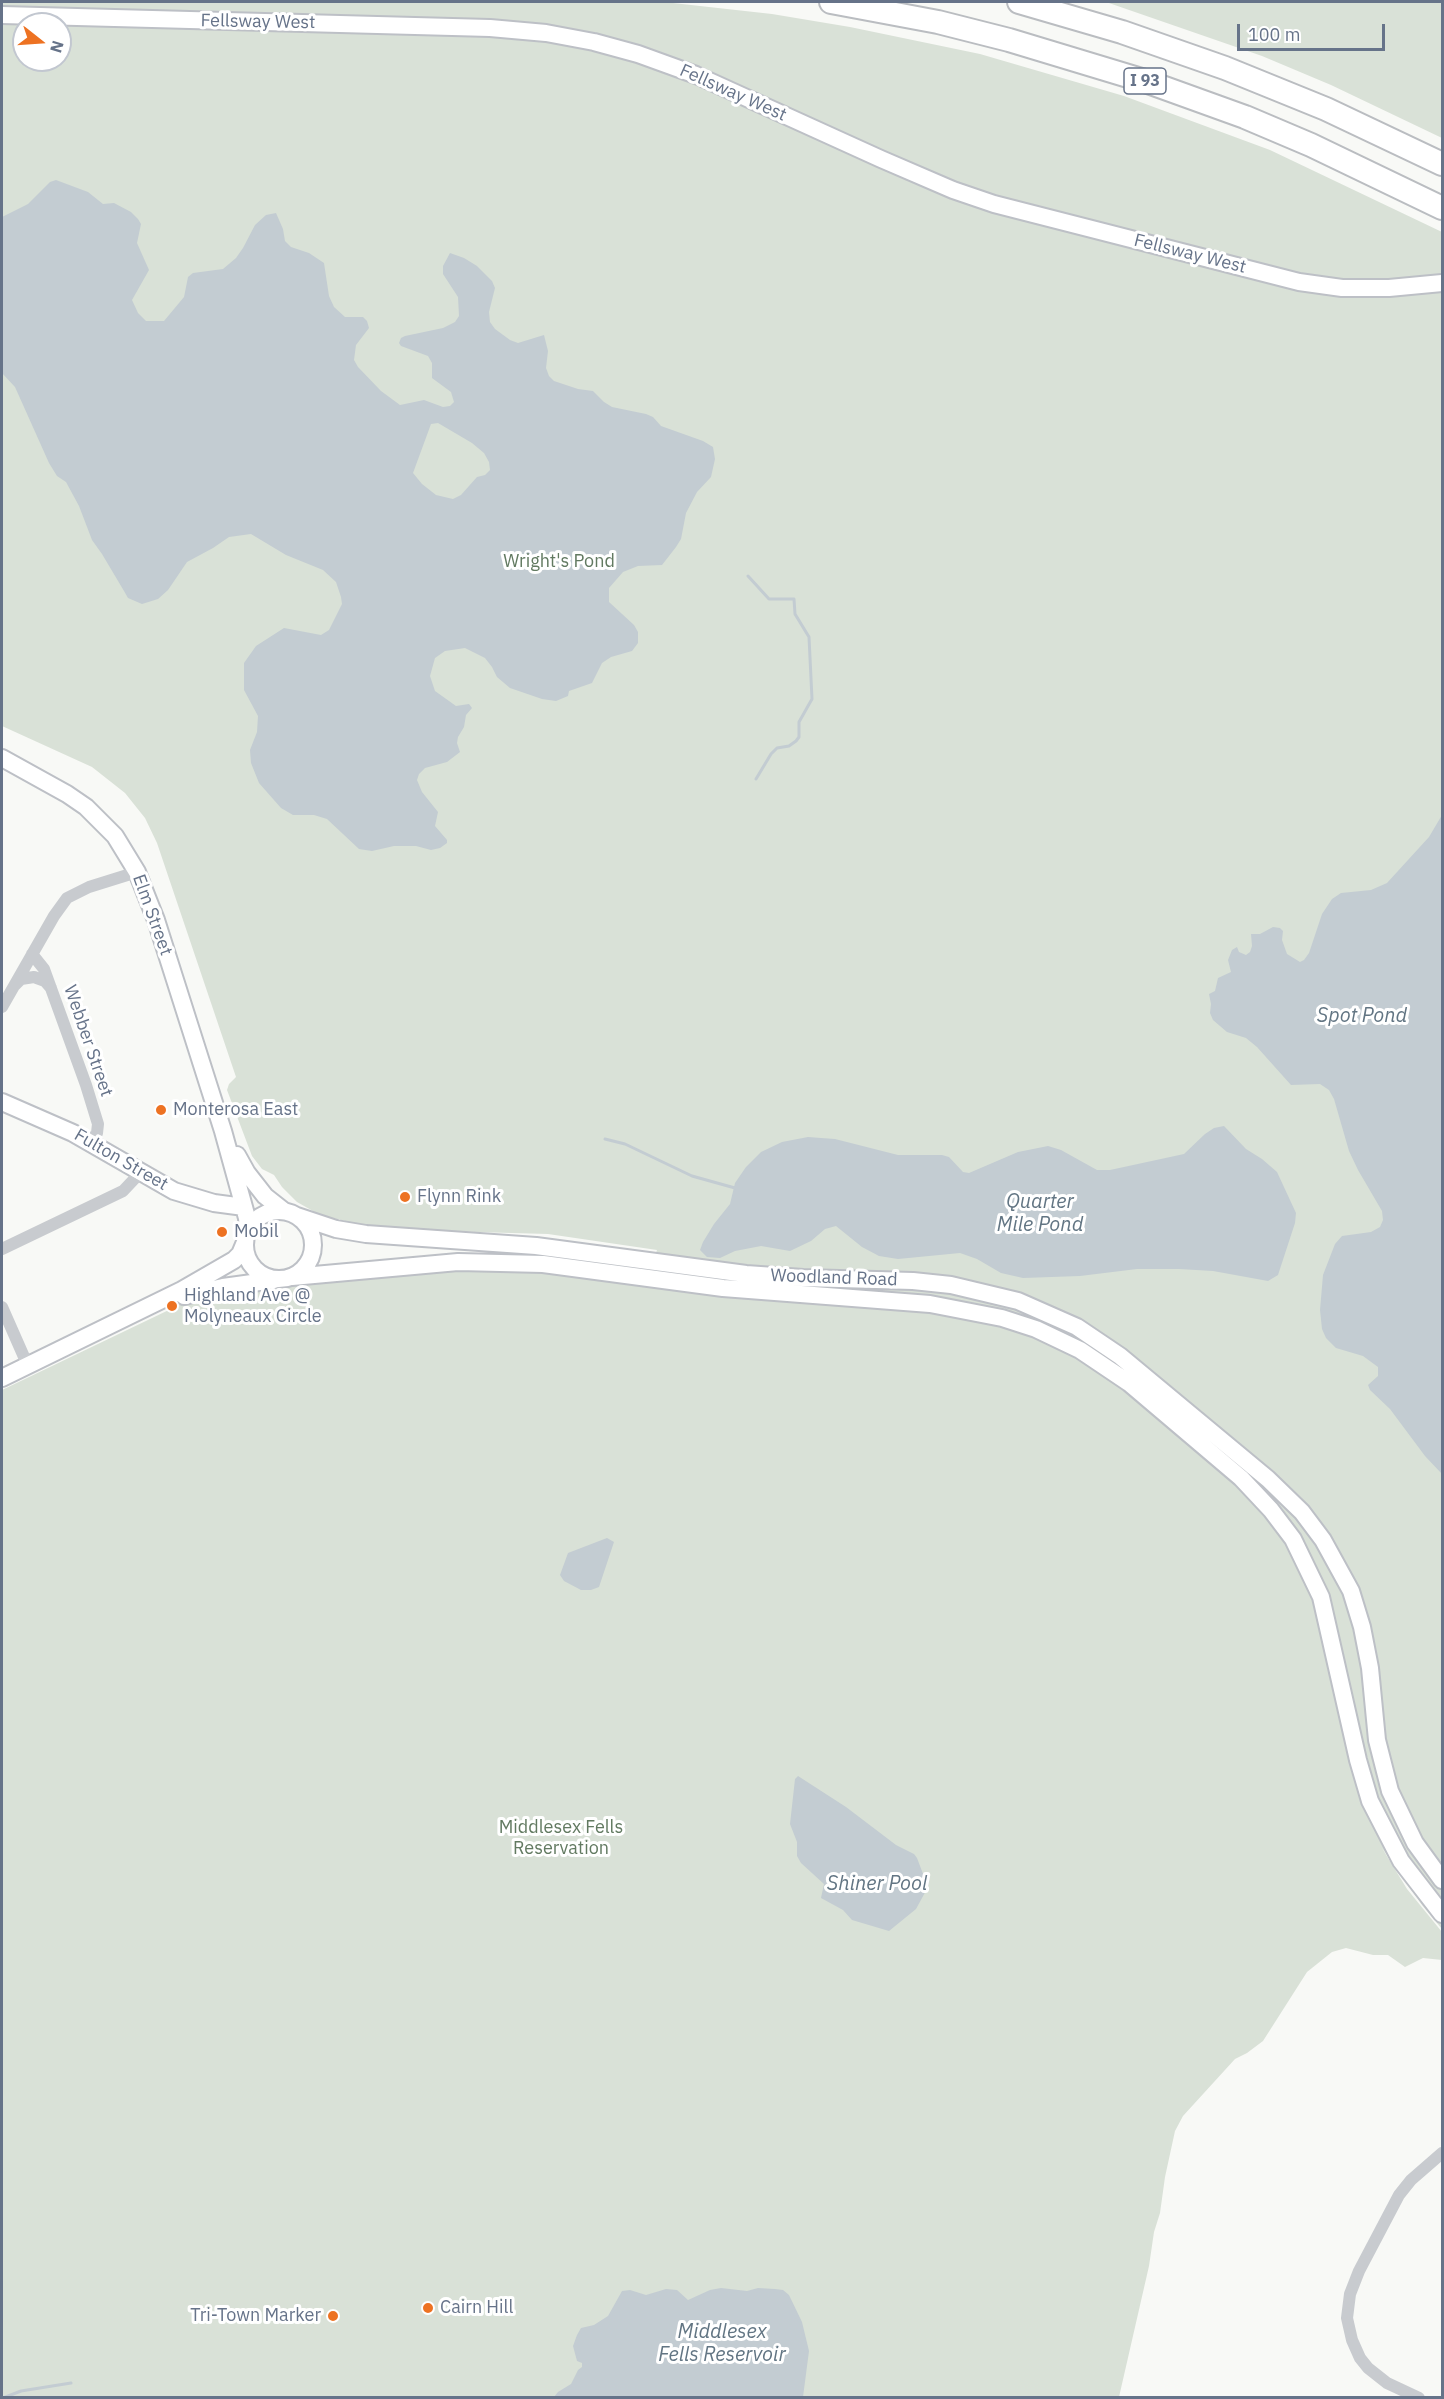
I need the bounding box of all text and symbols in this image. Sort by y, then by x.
street label: Fellsway West [200,10,316,34]
north arrow [12,12,72,72]
scale bar [1240,12,1388,50]
text: 100 m [1248,23,1300,46]
text: N [46,38,69,55]
street label: Fellsway West [676,60,790,126]
road number: I 93 [1124,68,1166,94]
street label: Fellsway West [1132,230,1248,278]
park label: Wright's Pond [503,551,615,573]
street label: Elm Street [127,871,177,959]
street label: Webber Street [59,982,117,1100]
water label: Spot Pond [1317,1004,1407,1028]
place label: Monterosa East [173,1099,298,1121]
marker: Monterosa East [154,1103,168,1117]
street label: Fulton Street [70,1124,172,1196]
place label: Flynn Rink [417,1186,501,1208]
marker: Flynn Rink [398,1190,412,1204]
water label: Quarter Mile Pond [997,1190,1083,1237]
place label: Mobil [234,1221,279,1243]
marker: Mobil [215,1225,229,1239]
street label: Woodland Road [770,1265,898,1291]
place label: Highland Ave @ Molyneaux Circle [184,1285,322,1328]
marker: Highland Ave @ Molyneaux Circle [165,1299,179,1313]
park label: Middlesex Fells Reservation [499,1817,623,1860]
water label: Shiner Pool [827,1872,927,1896]
place label: Cairn Hill [440,2297,513,2319]
marker: Cairn Hill [421,2301,435,2315]
place label: Tri-Town Marker [190,2305,321,2327]
marker: Tri-Town Marker [326,2309,340,2323]
water label: Middlesex Fells Reservoir [658,2320,786,2367]

